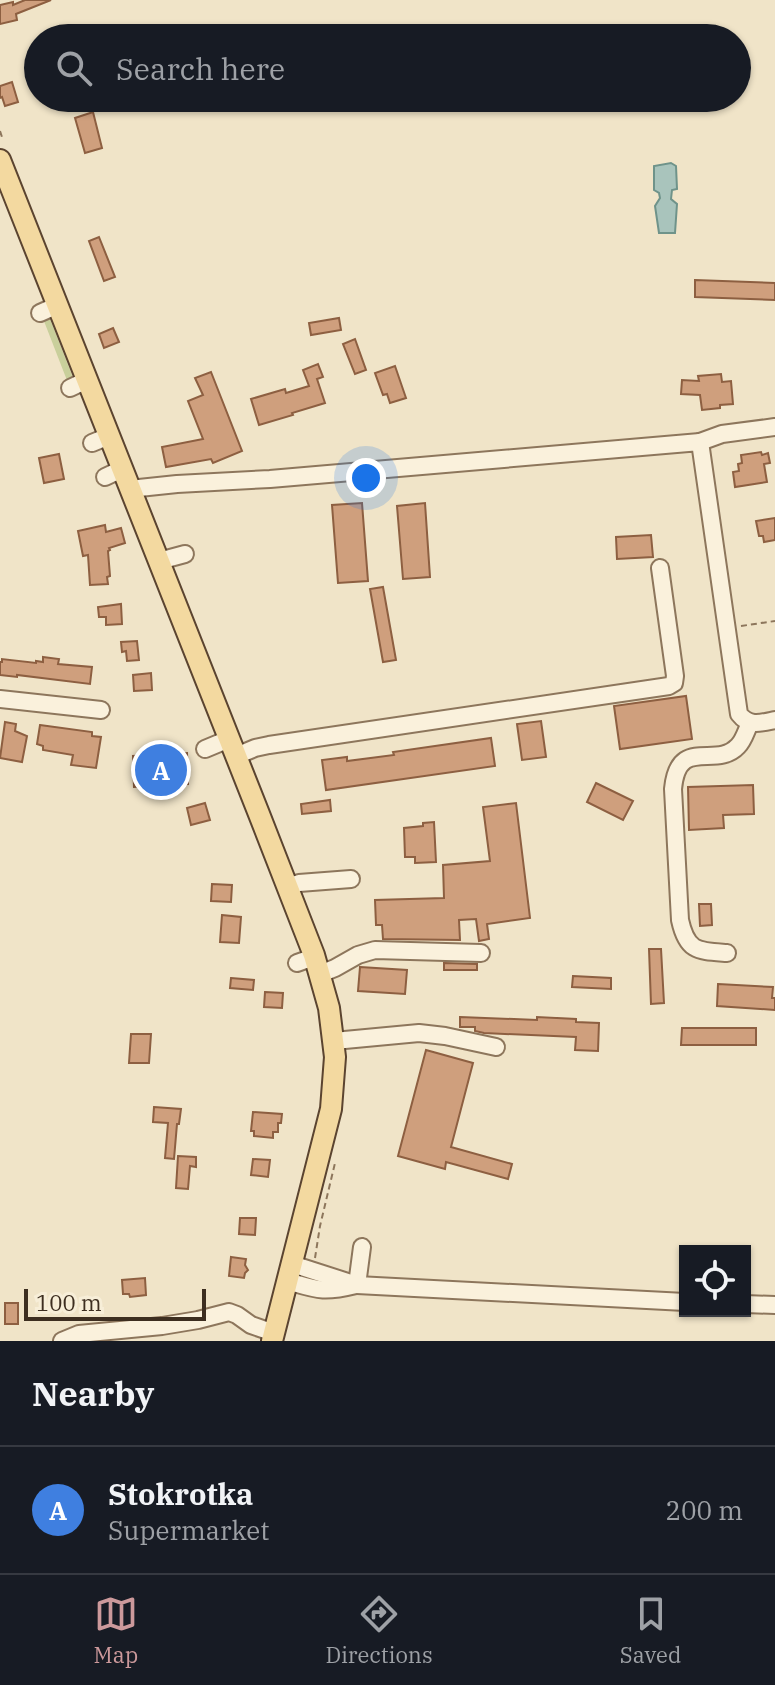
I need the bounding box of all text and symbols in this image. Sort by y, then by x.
search box [24,24,751,112]
icon: search [52,46,96,90]
text: Search here [116,49,285,88]
your location [346,458,386,498]
pin: A [135,740,187,800]
map controls [679,1245,751,1317]
button: locate [679,1245,751,1317]
scale bar [24,1285,206,1321]
text: 100 m [36,1288,102,1317]
text: Nearby [32,1371,154,1415]
text: Stokrotka [108,1474,253,1513]
text: A [49,1493,67,1527]
text: 200 m [665,1493,743,1527]
text: Supermarket [108,1513,269,1547]
tab: Map [94,1592,138,1669]
tab: Directions [325,1592,433,1669]
tab: Saved [620,1592,681,1669]

